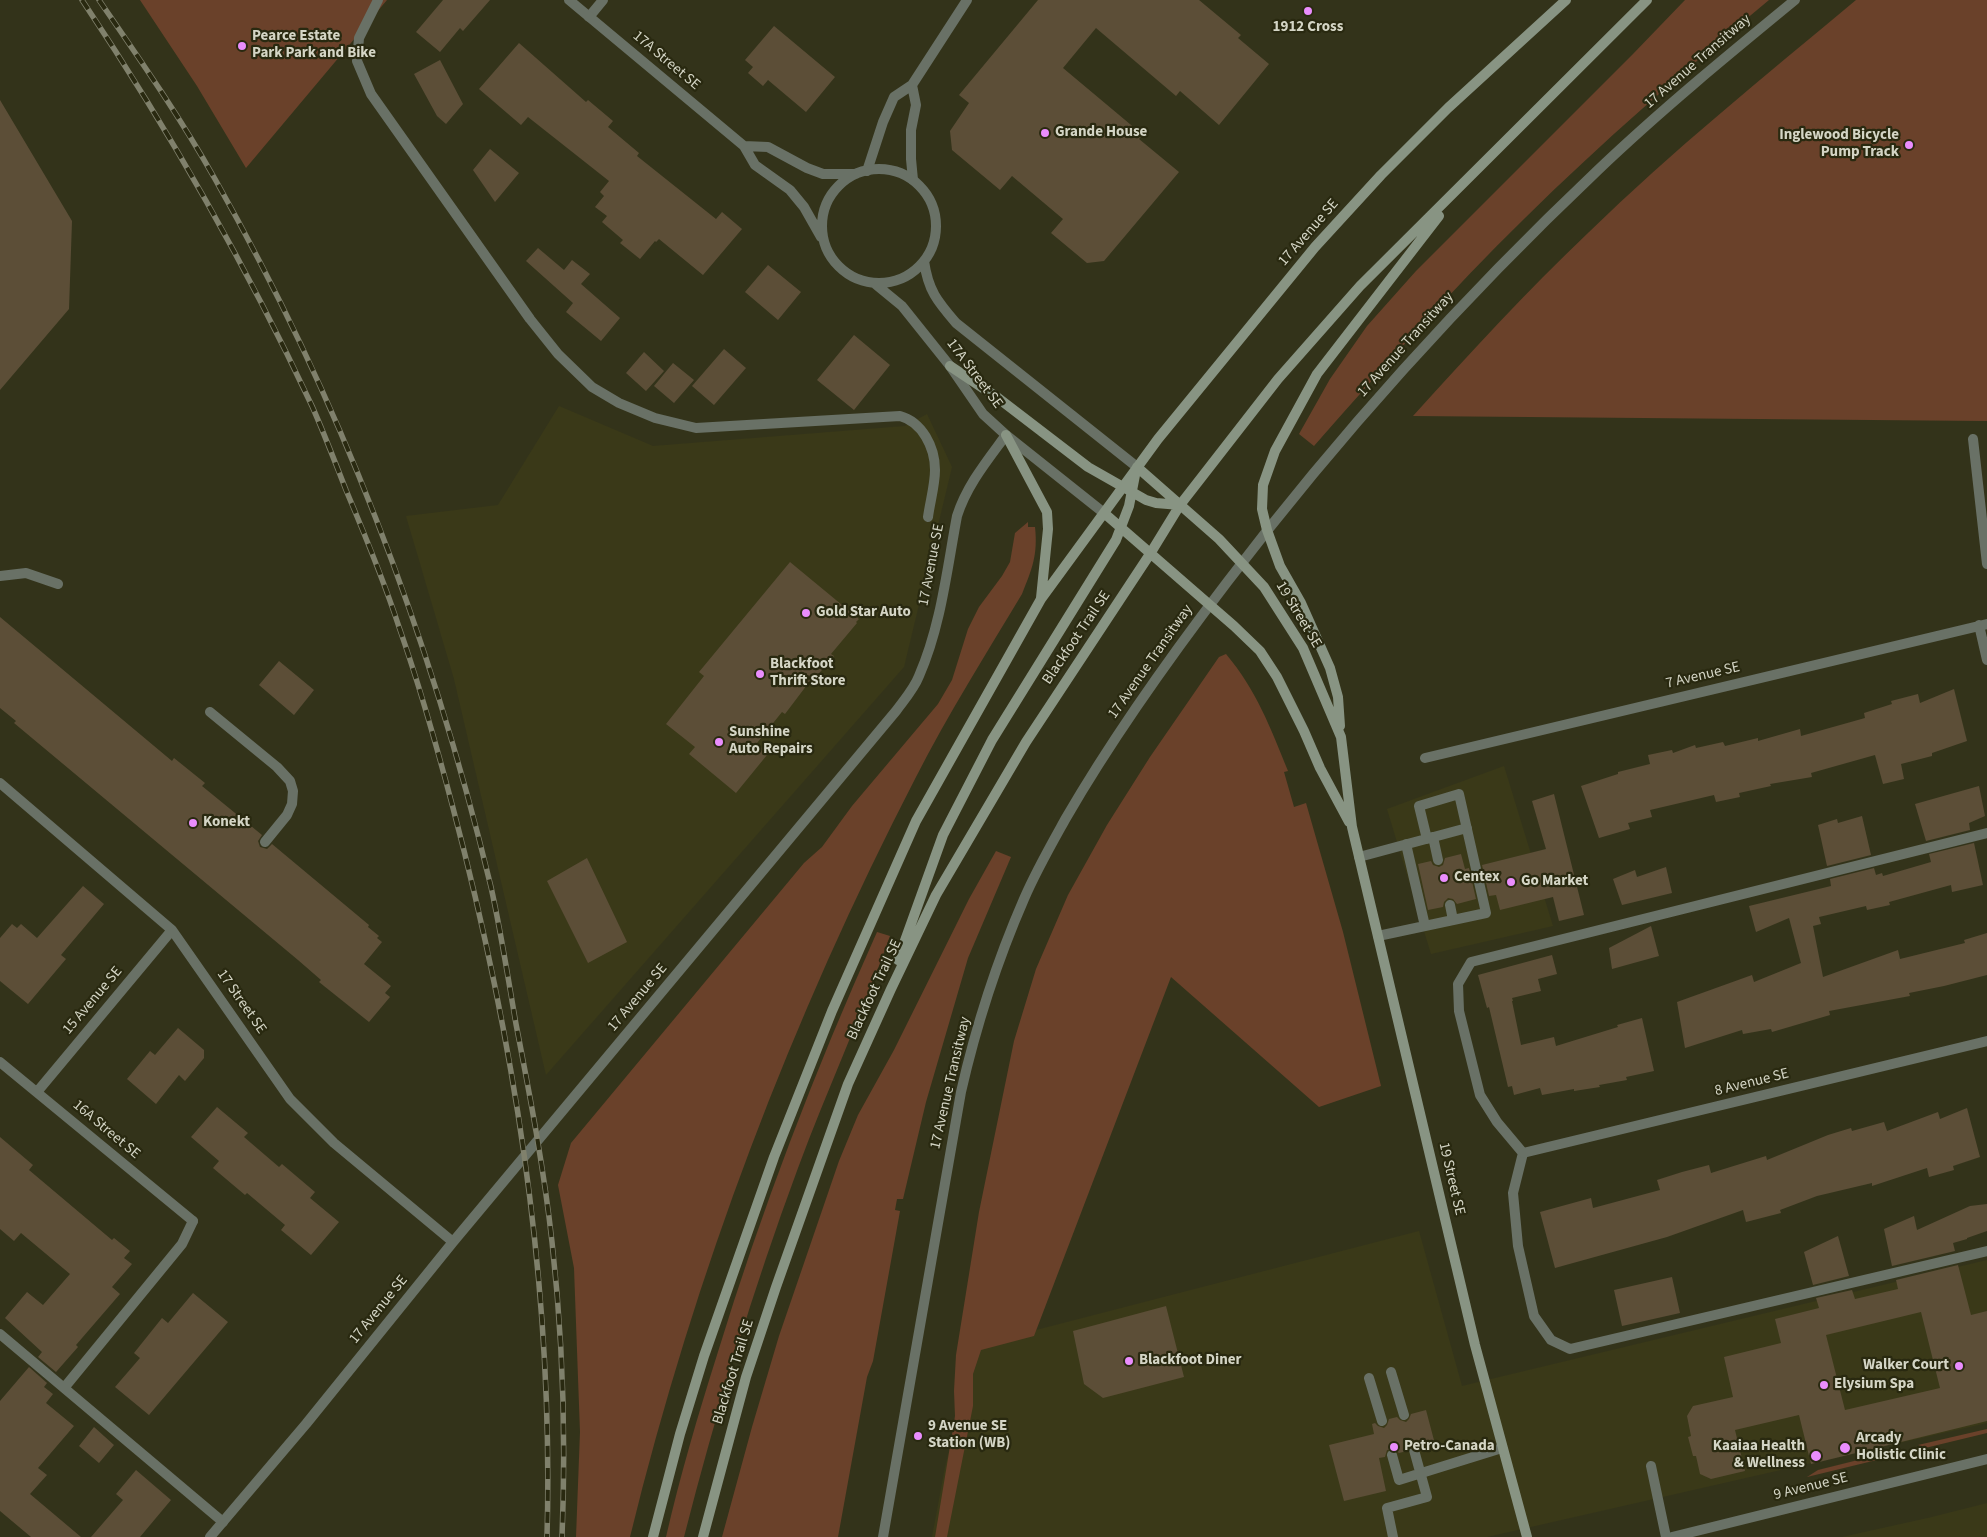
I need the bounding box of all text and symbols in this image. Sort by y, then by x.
marker: 1912 Cross [1302,5,1314,17]
street label: 17 Avenue Transitway [1641,11,1755,113]
place label: 1912 Cross [1273,19,1343,37]
place label: Pearce Estate Park Park and Bike [252,28,376,63]
street label: 17A Street SE [629,28,703,94]
marker: Pearce Estate Park Park and Bike [236,40,248,52]
place label: Grande House [1055,124,1147,142]
marker: Grande House [1039,127,1051,139]
place label: Inglewood Bicycle Pump Track [1779,127,1899,162]
marker: Inglewood Bicycle Pump Track [1903,139,1915,151]
street label: 17 Avenue SE [1275,196,1343,270]
street label: 17 Avenue Transitway [1354,289,1458,401]
street label: 17A Street SE [942,336,1006,412]
street label: 17 Avenue SE [915,523,949,607]
street label: 19 Street SE [1271,578,1325,652]
street label: Blackfoot Trail SE [1039,588,1115,688]
street label: 17 Avenue Transitway [1105,601,1197,723]
place label: Gold Star Auto [816,604,911,622]
marker: Gold Star Auto [800,607,812,619]
place label: Blackfoot Thrift Store [770,656,846,691]
street label: 7 Avenue SE [1664,659,1742,693]
marker: Blackfoot Thrift Store [754,668,766,680]
place label: Sunshine Auto Repairs [729,724,813,759]
marker: Sunshine Auto Repairs [713,736,725,748]
place label: Konekt [203,814,250,832]
marker: Konekt [187,817,199,829]
place label: Centex [1454,869,1500,887]
marker: Centex [1438,872,1450,884]
place label: Go Market [1521,873,1588,891]
marker: Go Market [1505,876,1517,888]
street label: Blackfoot Trail SE [844,937,906,1043]
street label: 17 Avenue SE [604,960,672,1036]
street label: 15 Avenue SE [59,963,127,1039]
street label: 17 Street SE [212,966,270,1038]
street label: 17 Avenue Transitway [927,1015,975,1151]
street label: 8 Avenue SE [1713,1065,1791,1101]
street label: 16A Street SE [69,1097,143,1163]
street label: 19 Street SE [1434,1141,1468,1217]
street label: 17 Avenue SE [346,1272,412,1348]
street label: Blackfoot Trail SE [709,1317,759,1427]
place label: Blackfoot Diner [1139,1352,1241,1370]
marker: Blackfoot Diner [1123,1355,1135,1367]
place label: Walker Court [1863,1357,1949,1375]
marker: Walker Court [1953,1360,1965,1372]
place label: Elysium Spa [1834,1376,1914,1394]
marker: Elysium Spa [1818,1379,1830,1391]
place label: 9 Avenue SE Station (WB) [928,1418,1010,1453]
marker: 9 Avenue SE Station (WB) [912,1430,924,1442]
place label: Arcady Holistic Clinic [1856,1430,1946,1465]
place label: Petro-Canada [1404,1438,1495,1456]
place label: Kaaiaa Health & Wellness [1713,1438,1805,1473]
marker: Petro-Canada [1388,1441,1400,1453]
marker: Arcady Holistic Clinic [1838,1441,1852,1455]
marker: Kaaiaa Health & Wellness [1809,1449,1823,1463]
street label: 9 Avenue SE [1772,1469,1850,1505]

